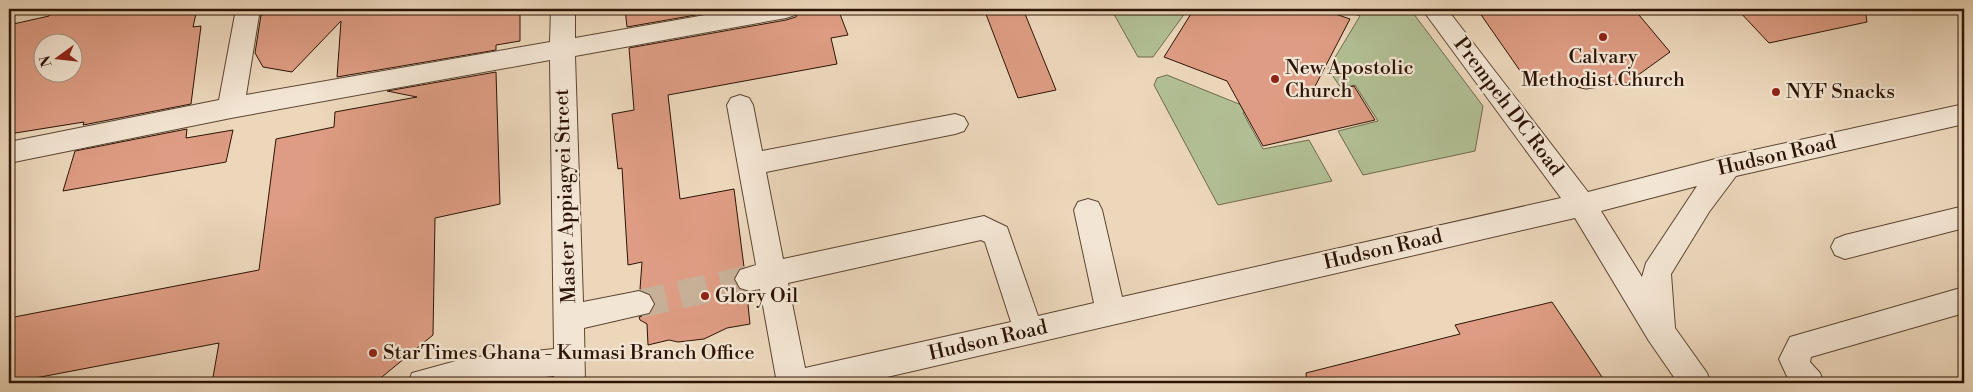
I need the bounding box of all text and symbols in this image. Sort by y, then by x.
marker: Calvary Methodist Church [1597,31,1609,43]
north arrow [32,32,82,82]
street label: Prempeh DC Road [1448,33,1569,182]
place label: Calvary Methodist Church [1521,45,1685,93]
text: N [36,53,57,69]
place label: New Apostolic Church [1285,56,1414,104]
marker: New Apostolic Church [1269,73,1281,85]
place label: NYF Snacks [1786,80,1895,105]
marker: NYF Snacks [1770,86,1782,98]
street label: Master Appiagyei Street [550,88,582,304]
street label: Hudson Road [1715,130,1839,182]
street label: Hudson Road [1321,224,1445,276]
place label: Glory Oil [715,284,798,309]
marker: Glory Oil [699,290,711,302]
street label: Hudson Road [926,315,1050,367]
place label: StarTimes Ghana - Kumasi Branch Office [383,341,754,366]
marker: StarTimes Ghana - Kumasi Branch Office [367,347,379,359]

